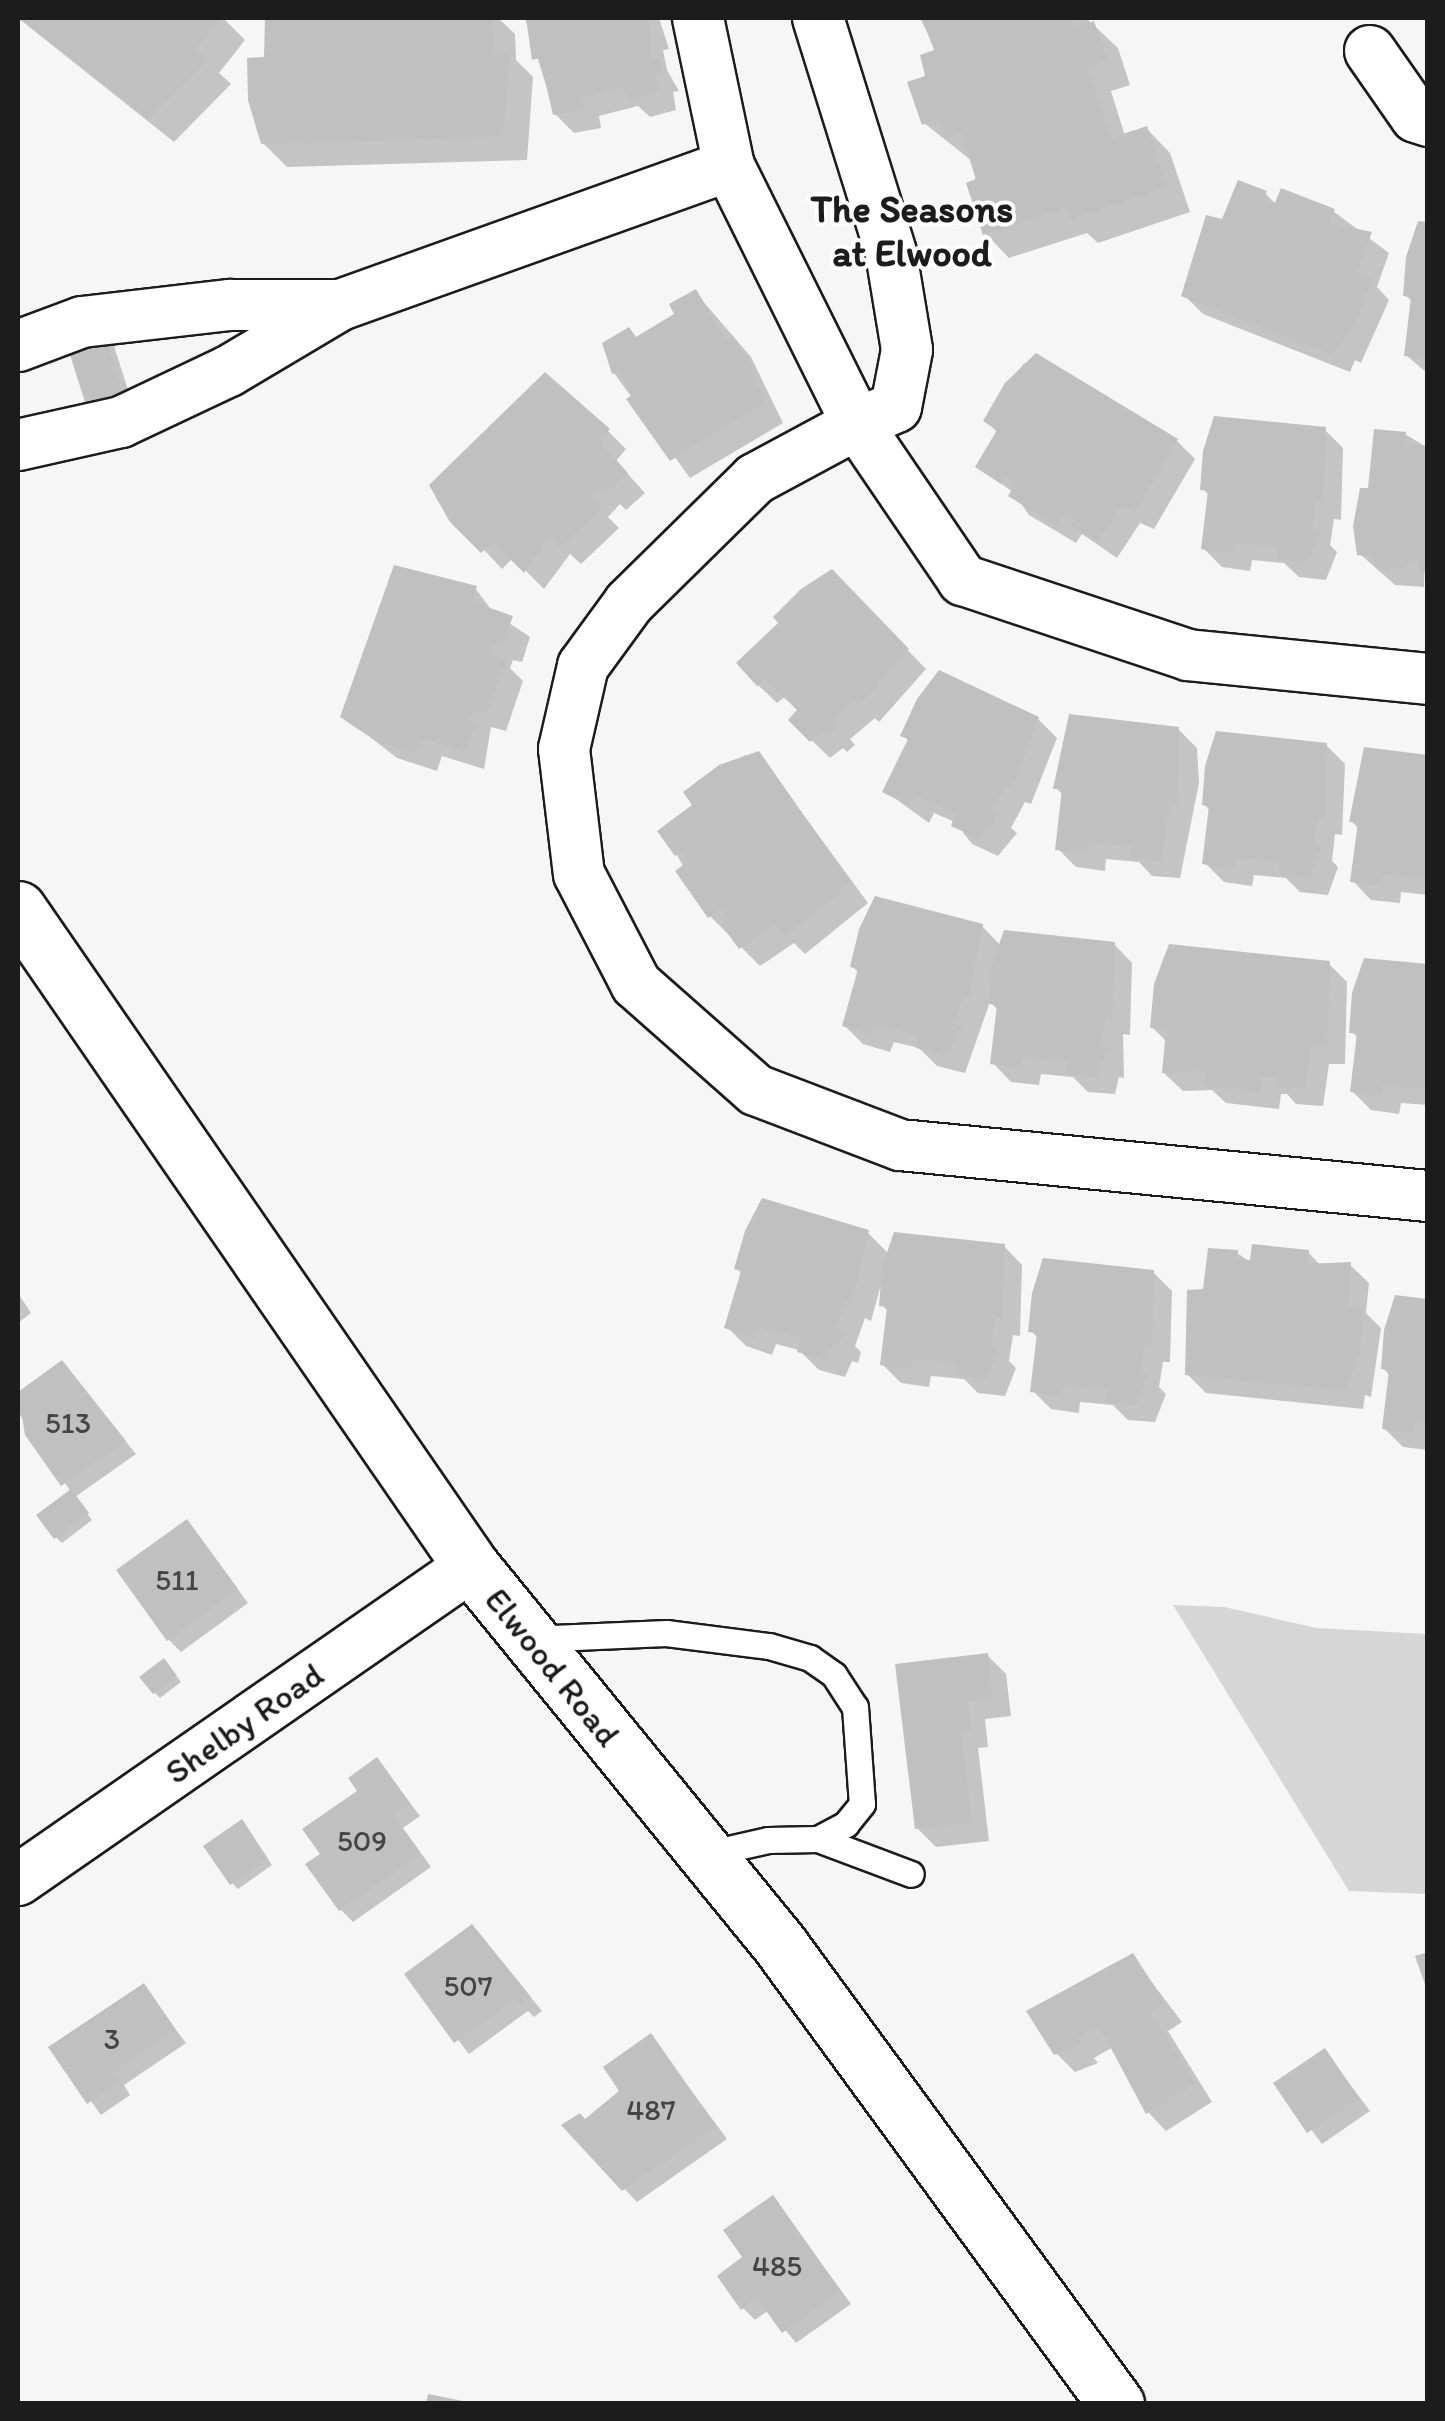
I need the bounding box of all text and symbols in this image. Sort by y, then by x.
district label: The Seasons at Elwood [812,187,1012,276]
house number: 513 [45,1405,91,1441]
house number: 511 [155,1562,199,1598]
street label: Elwood Road [477,1580,629,1754]
street label: Shelby Road [157,1653,331,1793]
house number: 509 [337,1823,387,1859]
house number: 507 [443,1968,493,2004]
house number: 3 [104,2021,120,2057]
house number: 487 [626,2092,676,2128]
house number: 485 [752,2248,802,2284]

